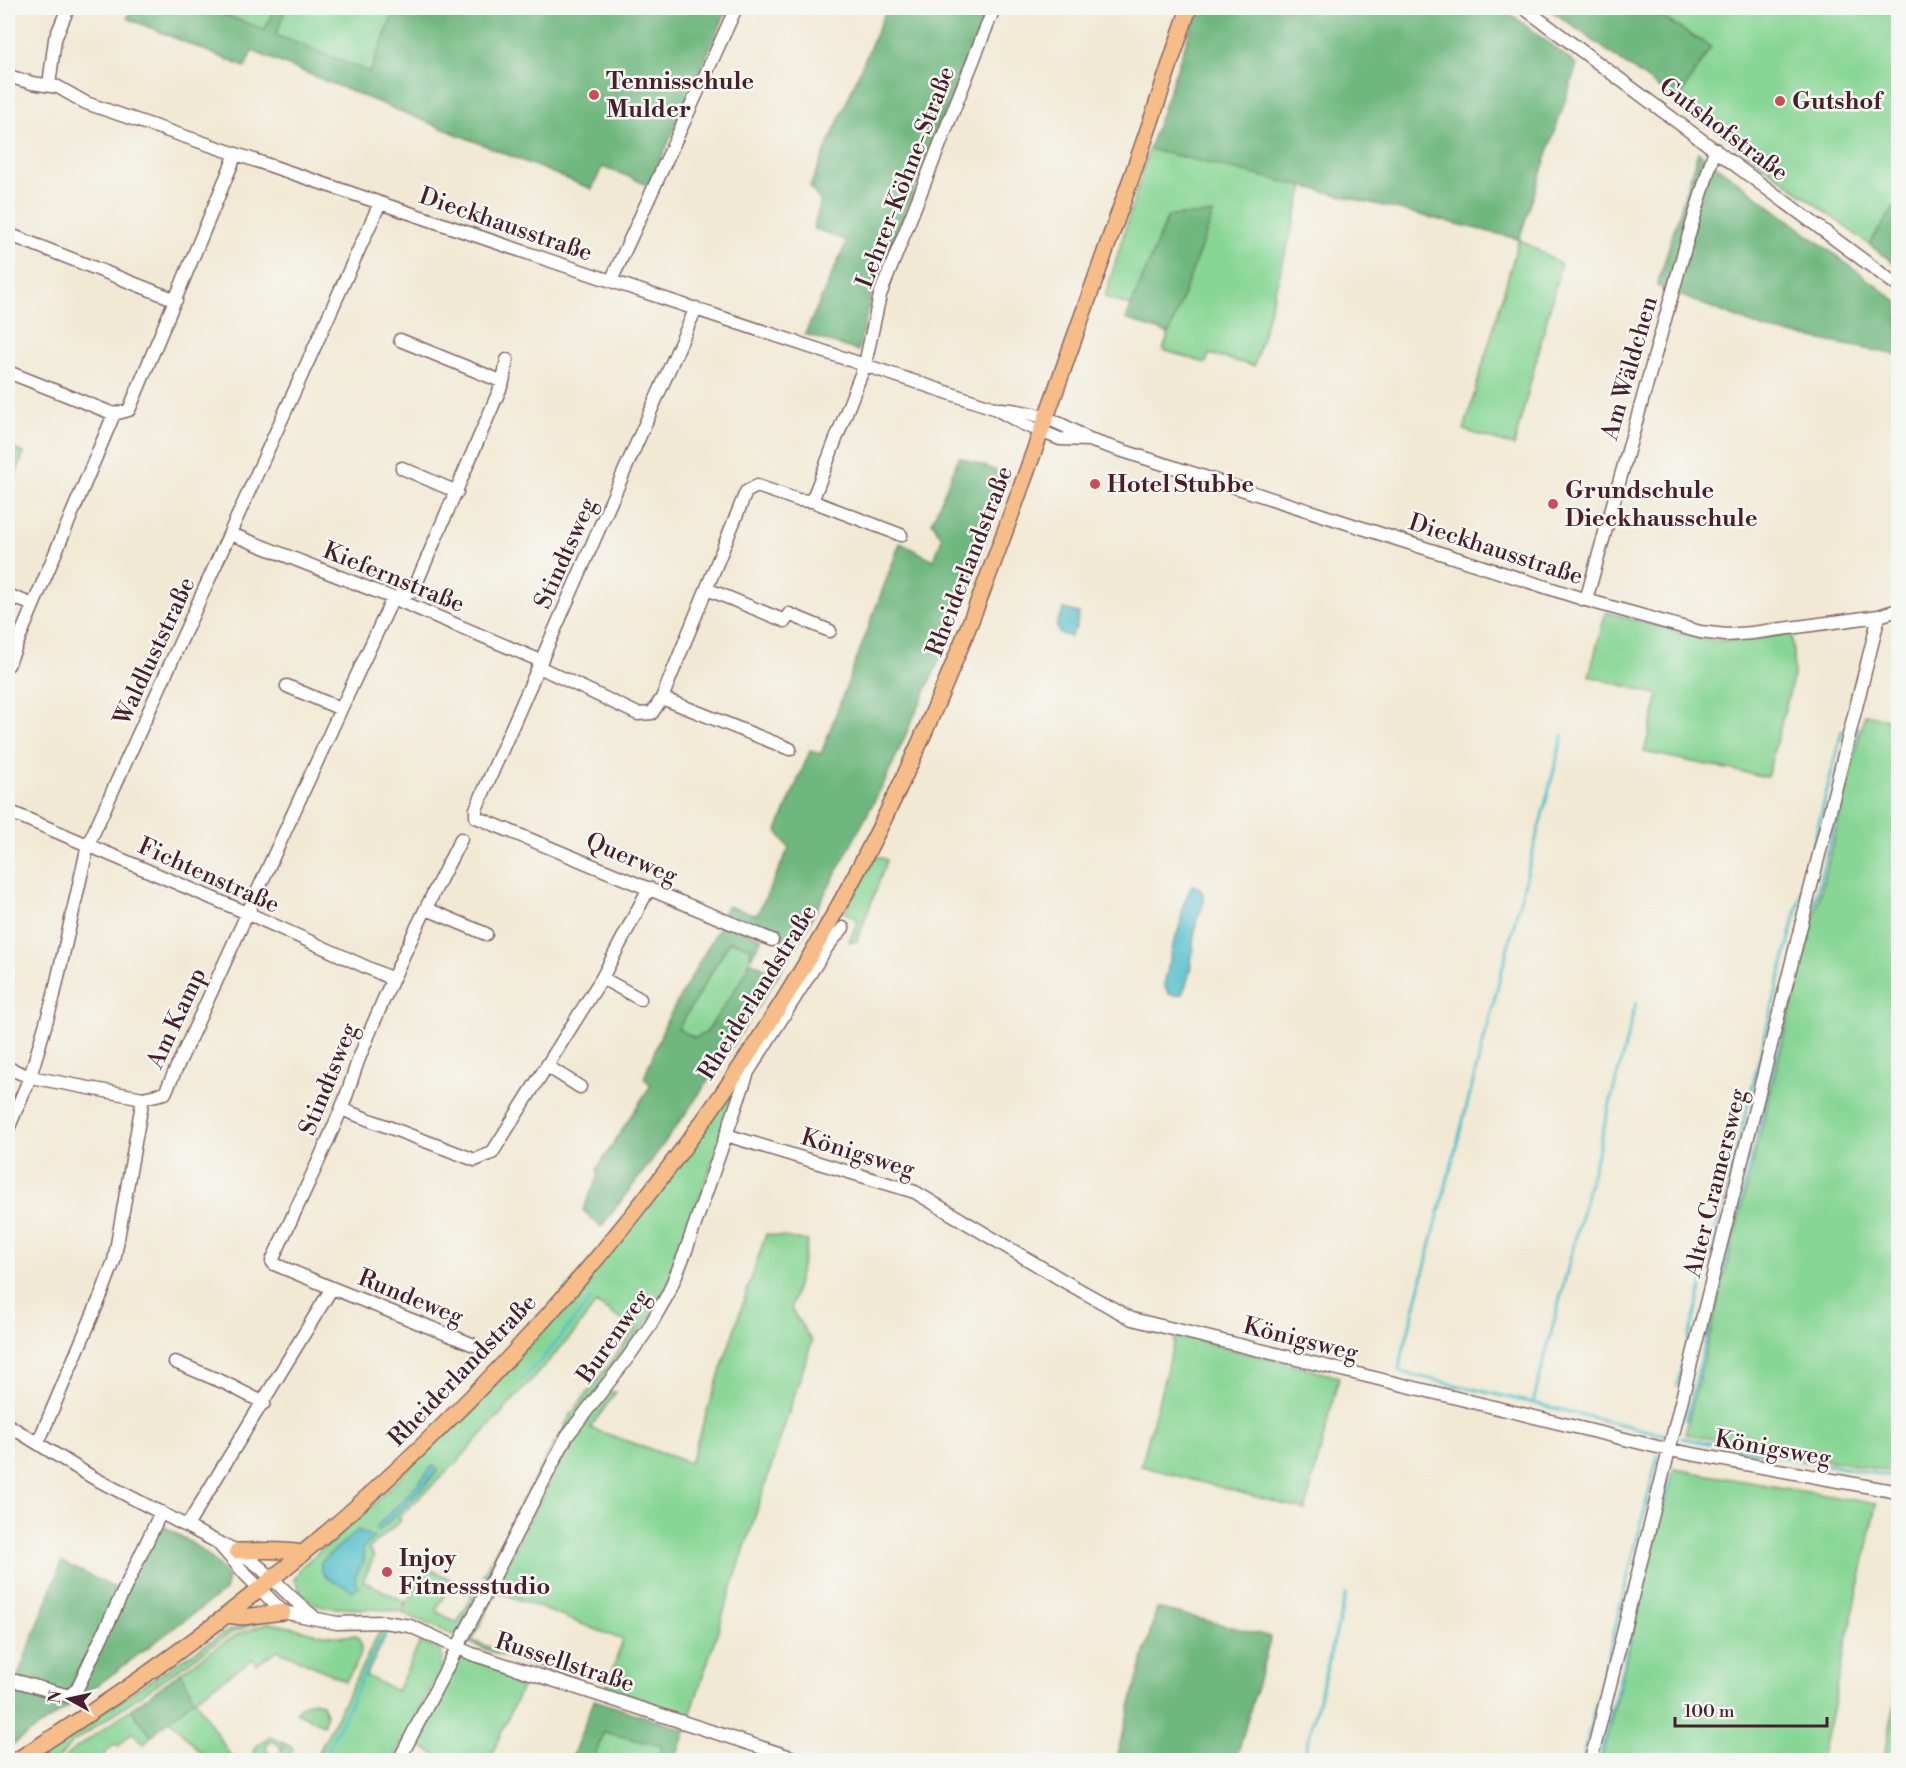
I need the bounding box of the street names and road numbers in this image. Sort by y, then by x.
street label: Lehrer-Köhne-Straße [850,62,962,292]
street label: Gutshofstraße [1653,72,1794,188]
street label: Dieckhausstraße [415,181,596,269]
street label: Am Wäldchen [1595,293,1665,445]
street label: Rheiderlandstraße [920,462,1020,661]
street label: Stindtsweg [528,493,604,614]
street label: Dieckhausstraße [1405,508,1586,592]
street label: Kiefernstraße [318,536,469,620]
street label: Waldluststraße [107,572,202,731]
street label: Querweg [581,826,683,892]
street label: Fichtenstraße [133,831,284,920]
street label: Rheiderlandstraße [692,899,824,1086]
street label: Am Kamp [140,963,213,1075]
street label: Stindtsweg [293,1018,365,1140]
street label: Alter Cramersweg [1678,1085,1754,1282]
street label: Königsweg [797,1122,919,1186]
street label: Rundeweg [353,1263,468,1333]
street label: Burenweg [570,1283,657,1390]
street label: Rheiderlandstraße [382,1288,543,1453]
street label: Königsweg [1240,1311,1362,1369]
street label: Königsweg [1712,1424,1834,1474]
street label: Russellstraße [491,1626,638,1700]

